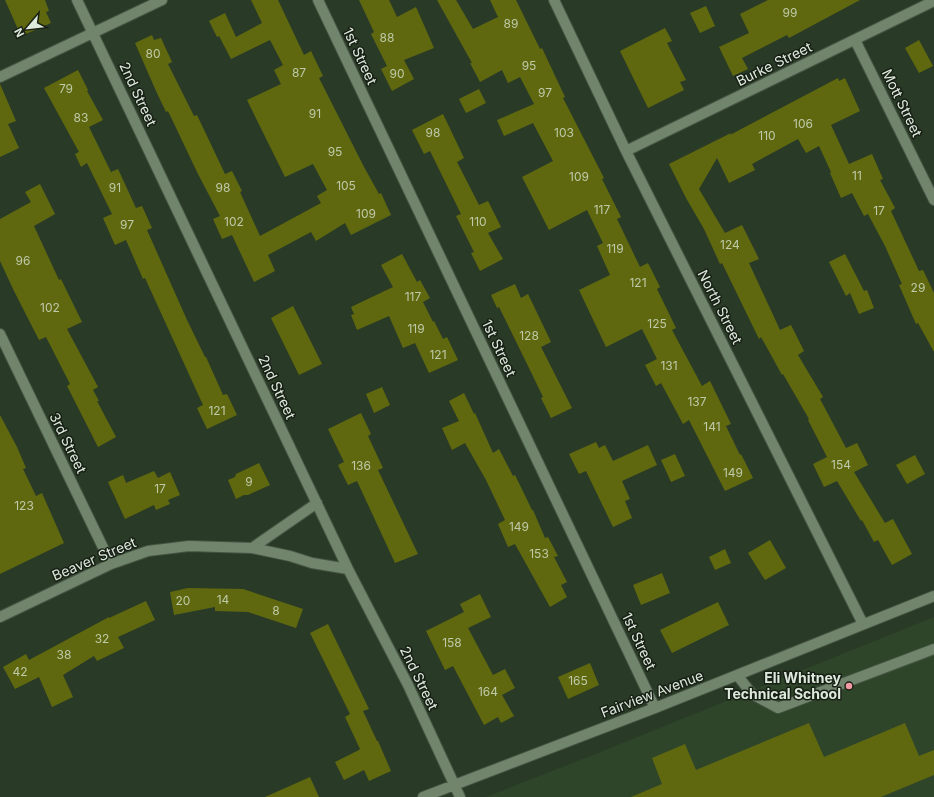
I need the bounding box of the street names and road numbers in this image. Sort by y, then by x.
street label: 1st Street [340,25,381,87]
street label: Burke Street [733,38,815,89]
street label: 2nd Street [116,59,161,129]
street label: Mott Street [879,66,926,140]
street label: North Street [695,267,747,347]
street label: 1st Street [479,317,520,379]
street label: 2nd Street [255,352,300,422]
street label: 3rd Street [46,410,91,476]
street label: Beaver Street [49,533,139,584]
street label: 1st Street [619,610,660,672]
street label: 2nd Street [397,643,442,713]
street label: Fairview Avenue [598,666,705,721]

